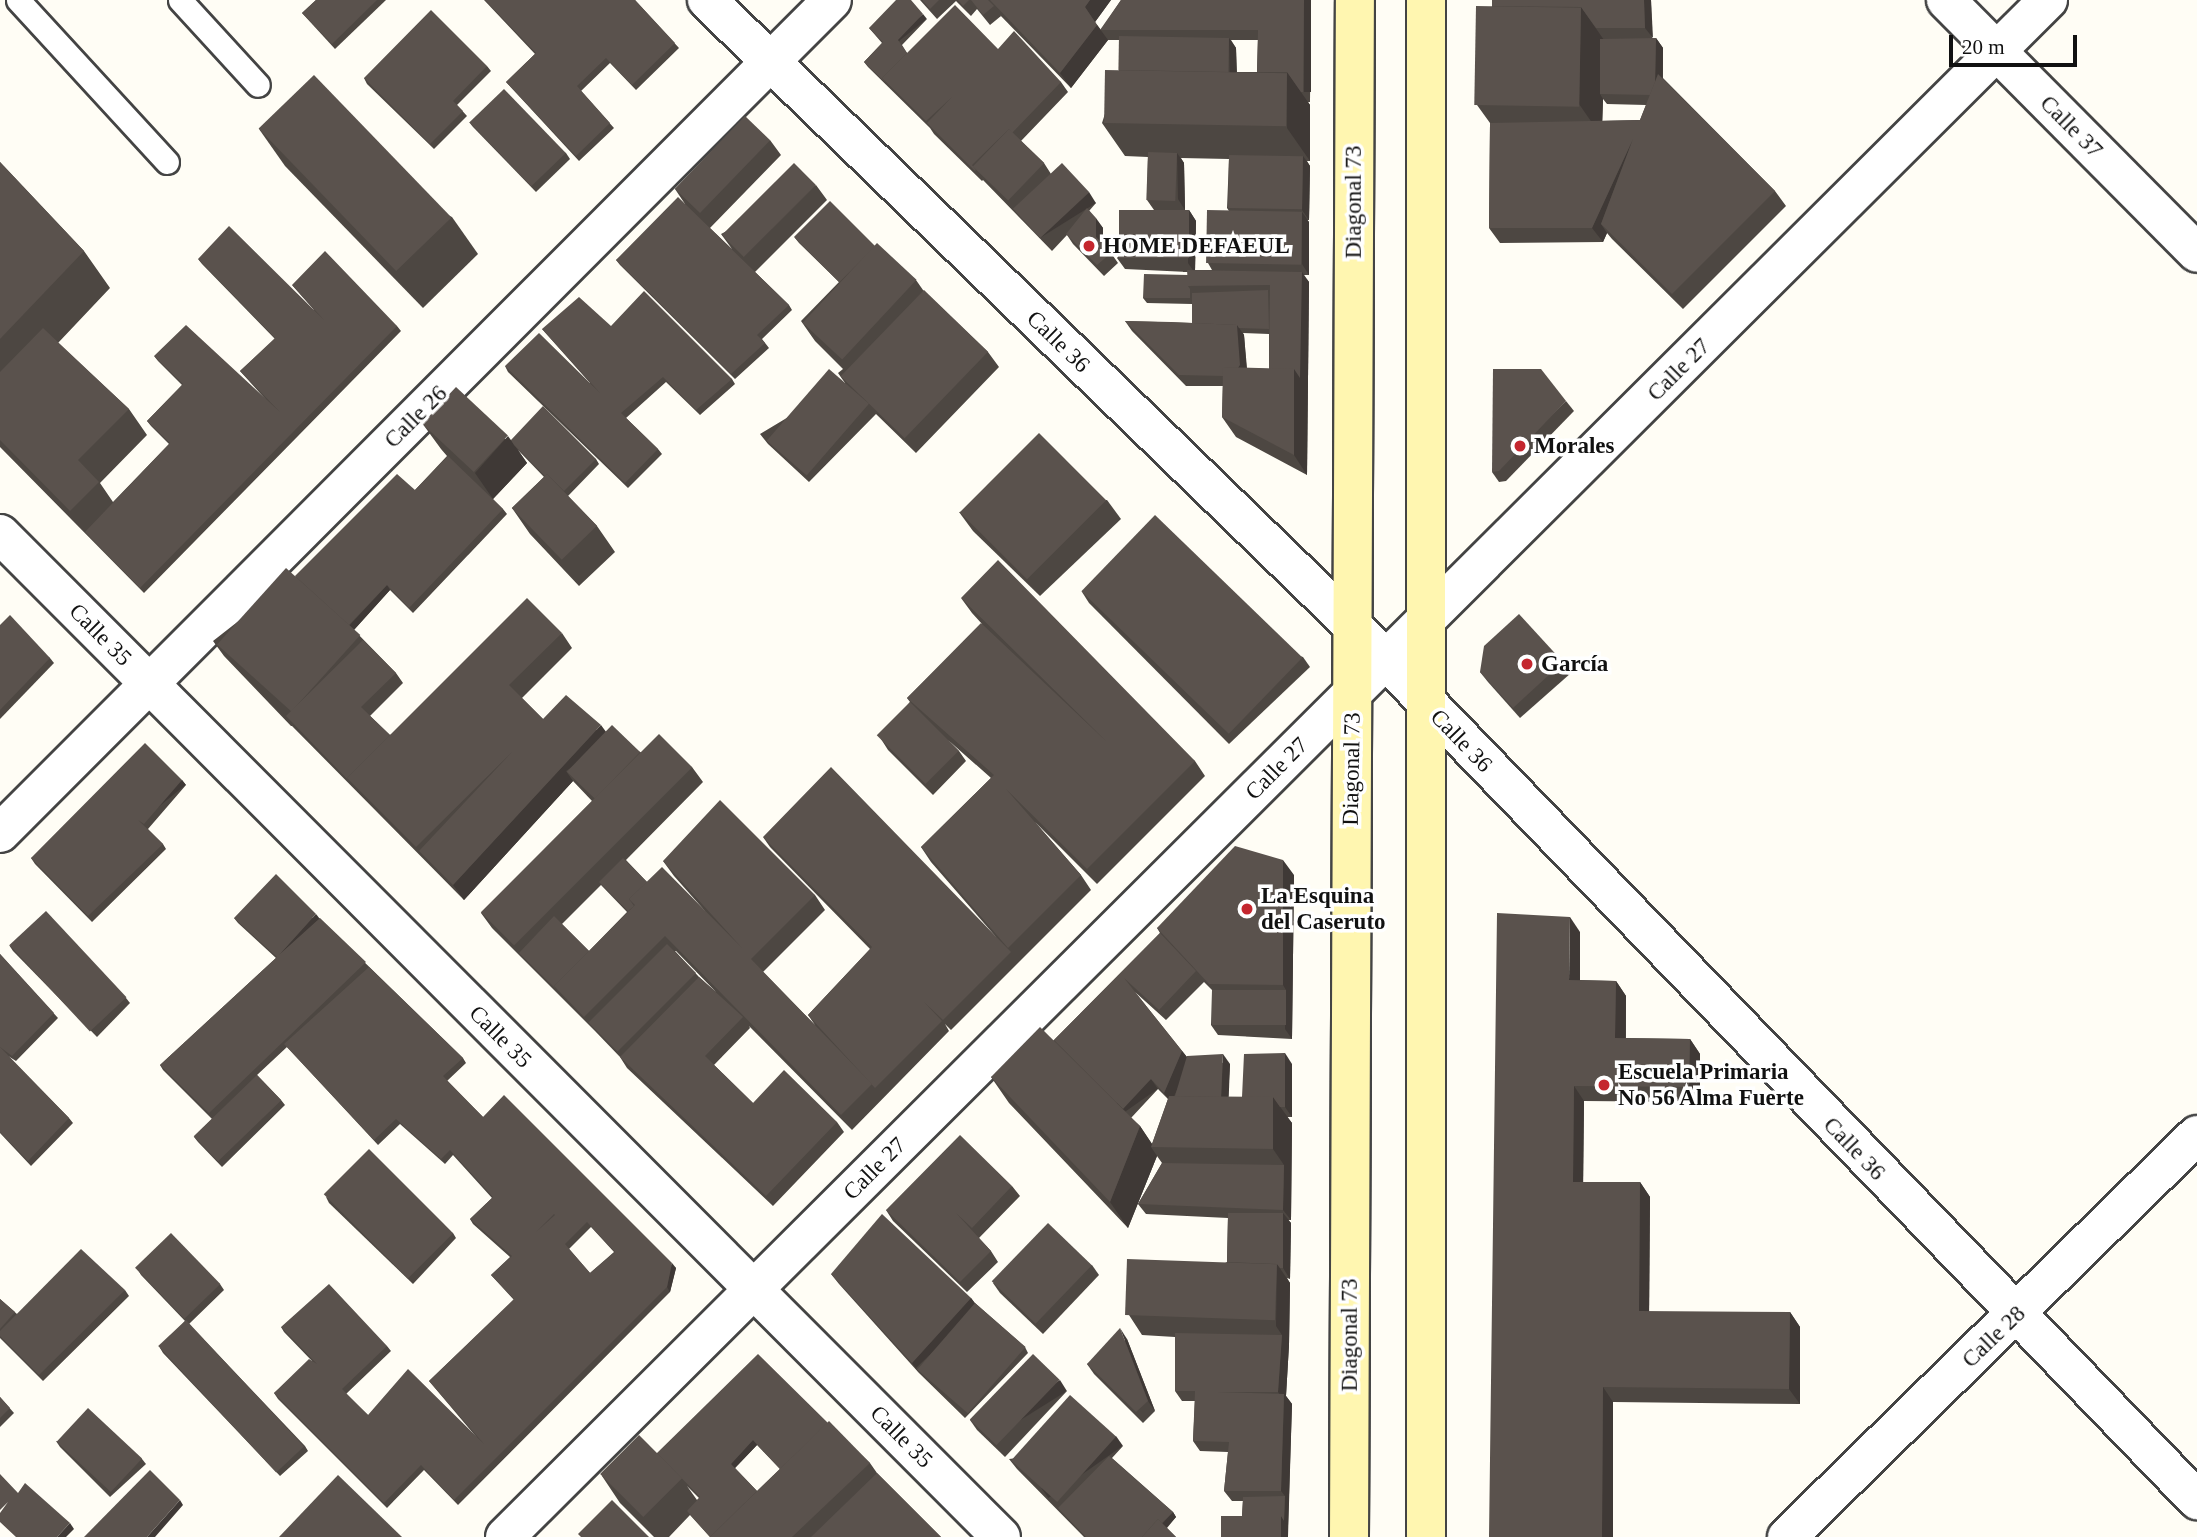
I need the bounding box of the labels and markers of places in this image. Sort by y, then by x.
place label: HOME DEFAEUL [1103,232,1290,260]
marker: HOME DEFAEUL [1081,238,1097,254]
place label: Morales [1534,432,1614,460]
marker: Morales [1512,438,1528,454]
place label: García [1541,650,1608,678]
marker: García [1519,656,1535,672]
place label: La Esquina del Caseruto [1261,882,1386,936]
marker: La Esquina del Caseruto [1239,901,1255,917]
place label: Escuela Primaria No 56 Alma Fuerte [1618,1058,1805,1112]
marker: Escuela Primaria No 56 Alma Fuerte [1596,1077,1612,1093]

